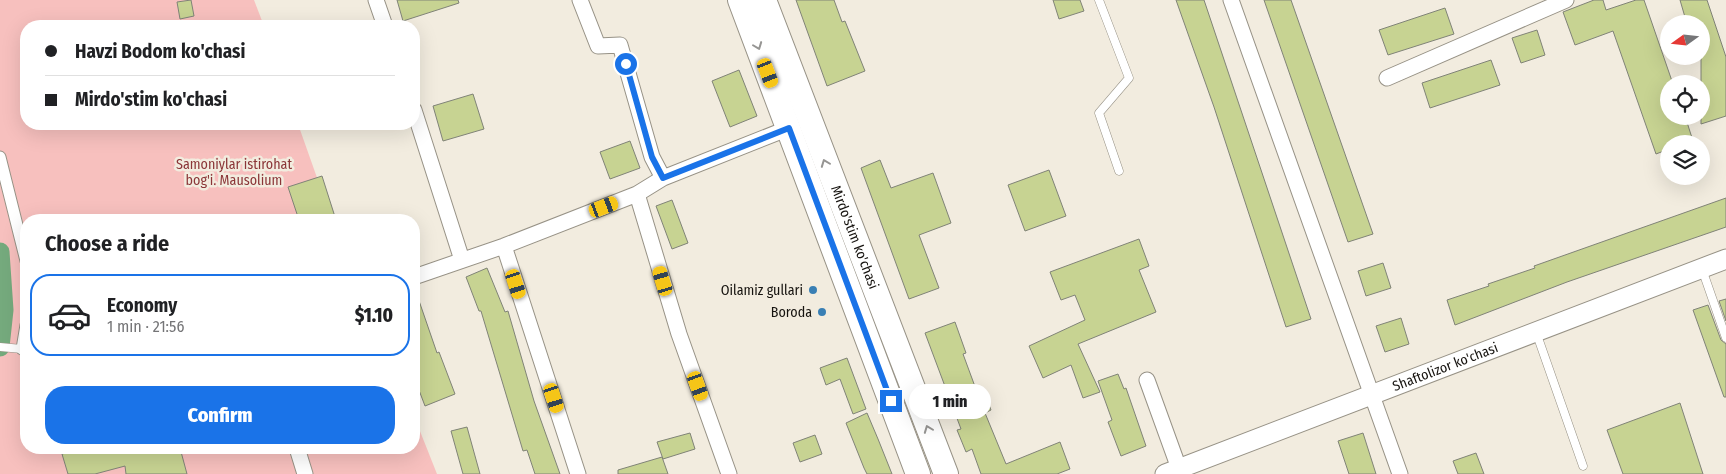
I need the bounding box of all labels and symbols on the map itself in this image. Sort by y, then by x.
north arrow [1660,15,1710,65]
one-way arrow [752,41,762,49]
route start [615,53,637,75]
car [755,56,780,90]
park label: Samoniylar istirohat bog'i. Mausolium [176,156,292,189]
one-way arrow [821,159,831,167]
street label: Mirdo'stim ko'chasi [827,183,883,291]
car [587,195,620,219]
car [651,264,674,298]
car [504,267,527,301]
place label: Oilamiz gullari [721,282,803,299]
marker: Oilamiz gullari [807,284,819,296]
place label: Boroda [771,304,812,321]
marker: Boroda [816,306,828,318]
street label: Shaftolizor ko'chasi [1390,339,1500,395]
car [685,369,710,403]
car [542,381,565,415]
callout: 1 min [908,384,991,418]
route end [880,390,902,412]
one-way arrow [924,425,934,433]

